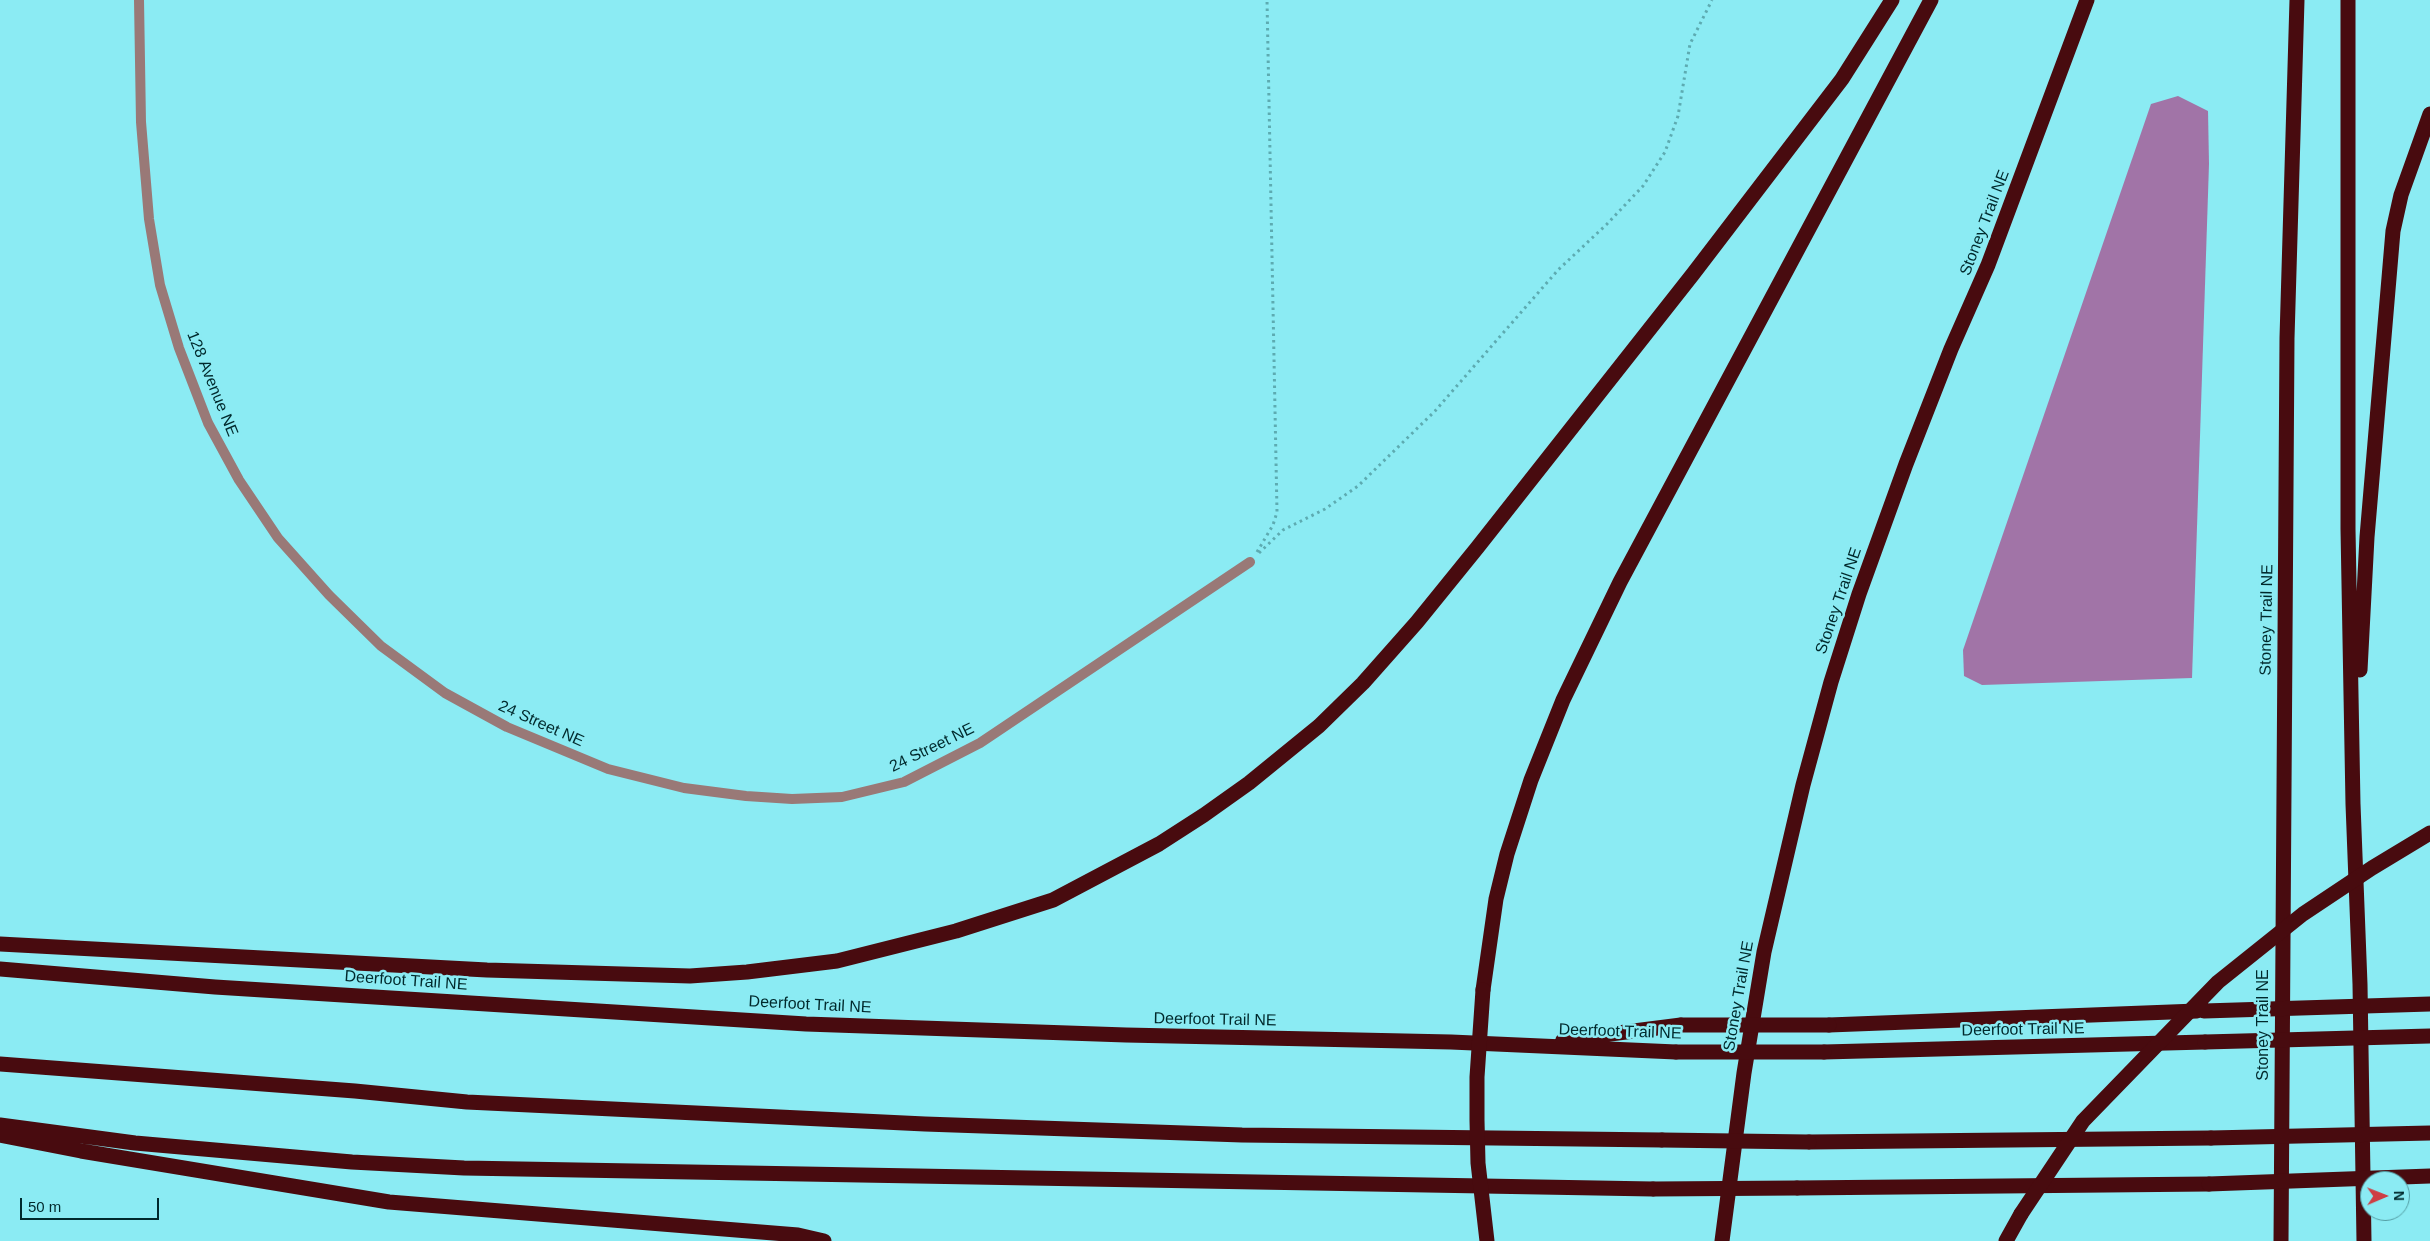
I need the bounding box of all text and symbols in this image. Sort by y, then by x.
street label: Stoney Trail NE [1956,168,2014,278]
street label: 128 Avenue NE [182,329,242,439]
street label: Stoney Trail NE [1812,545,1866,657]
street label: Stoney Trail NE [2256,564,2278,676]
street label: 24 Street NE [495,697,587,751]
street label: 24 Street NE [887,719,977,777]
street label: Stoney Trail NE [1720,939,1758,1053]
street label: Deerfoot Trail NE [344,967,468,995]
street label: Stoney Trail NE [2254,969,2274,1081]
street label: Deerfoot Trail NE [748,992,872,1018]
street label: Deerfoot Trail NE [1153,1009,1277,1031]
street label: Deerfoot Trail NE [1961,1019,2085,1041]
street label: Deerfoot Trail NE [1558,1020,1682,1044]
north arrow [2360,1171,2410,1221]
scale bar [22,1188,161,1220]
text: N [2391,1191,2407,1201]
text: 50 m [28,1198,61,1215]

